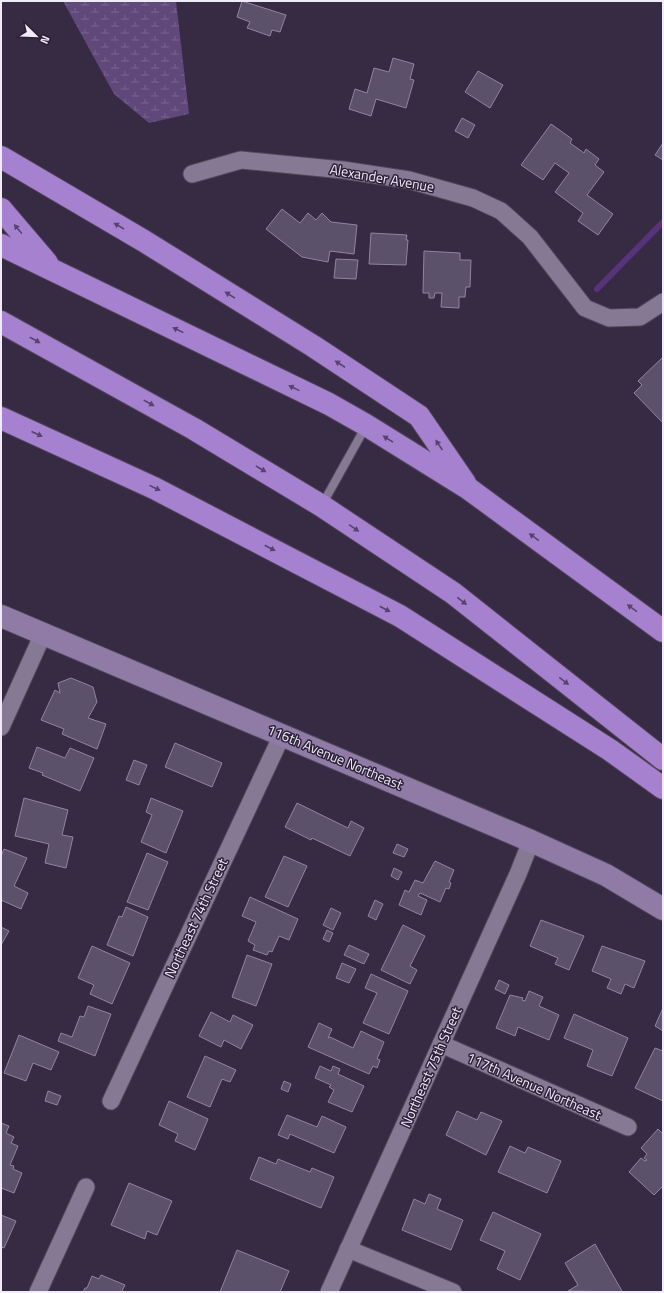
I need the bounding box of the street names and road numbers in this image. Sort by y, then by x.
street label: Alexander Avenue [328,158,436,197]
street label: 116th Avenue Northeast [264,718,406,795]
street label: Northeast 74th Street [159,854,233,981]
street label: Northeast 75th Street [395,1003,467,1130]
street label: 117th Avenue Northeast [463,1046,605,1125]

